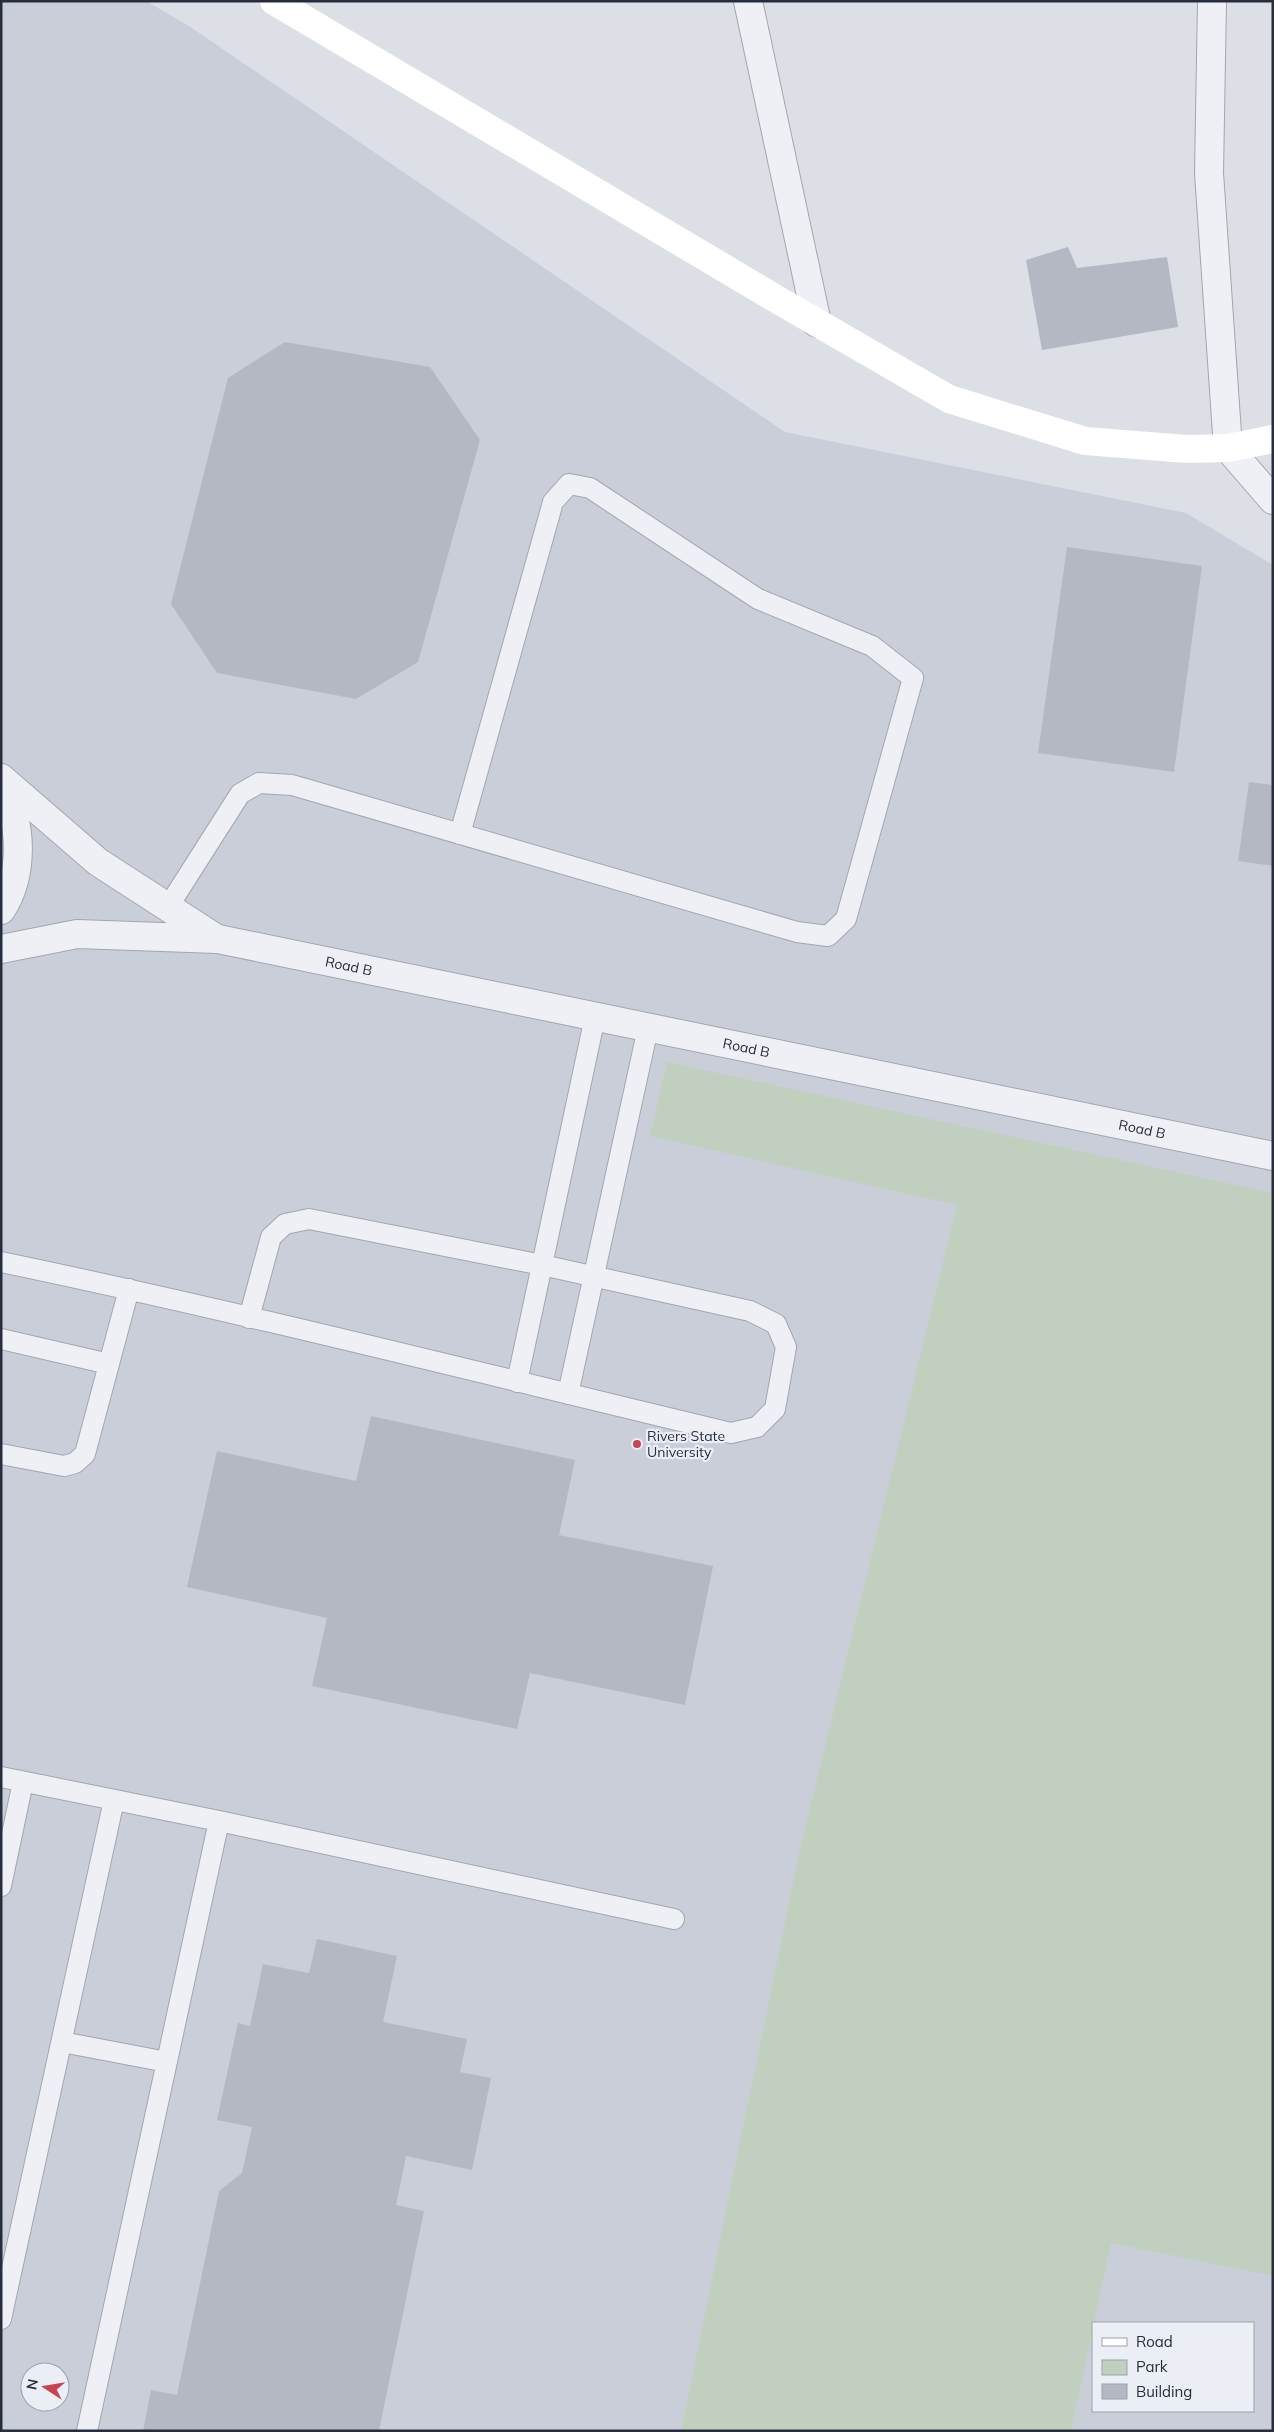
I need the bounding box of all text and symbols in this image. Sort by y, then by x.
street label: Road B [324,952,374,979]
street label: Road B [721,1034,771,1061]
street label: Road B [1117,1115,1167,1143]
place label: Rivers State University [647,1427,725,1461]
marker: Rivers State University [631,1438,643,1450]
legend [1092,2322,1254,2412]
text: Road [1136,2332,1173,2351]
text: Park [1136,2357,1168,2376]
north arrow [20,2362,70,2412]
text: N [22,2377,42,2391]
text: Building [1136,2382,1192,2401]

